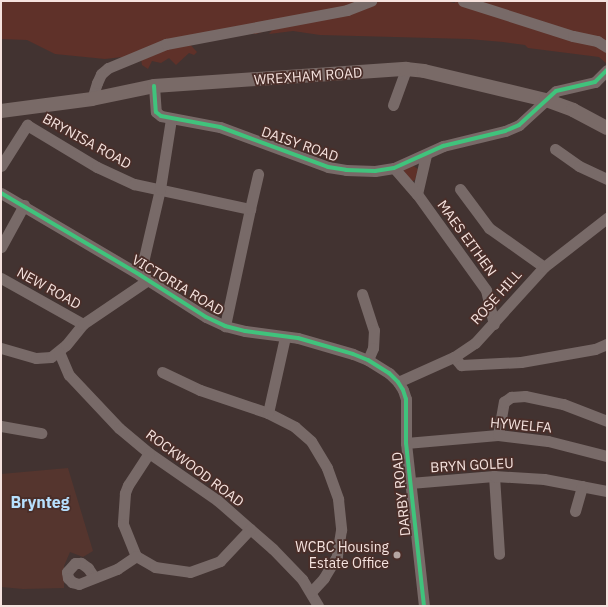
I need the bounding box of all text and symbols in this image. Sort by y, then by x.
street label: WREXHAM ROAD [253,64,363,88]
street label: BRYNISA ROAD [40,110,134,172]
street label: DAISY ROAD [259,123,341,165]
street label: MAES EITHEN [434,197,500,279]
street label: VICTORIA ROAD [129,251,227,319]
street label: NEW ROAD [14,264,84,312]
street label: ROSE HILL [467,266,525,328]
street label: HYWELFA [489,414,553,436]
street label: ROCKWOOD ROAD [143,426,247,510]
street label: DARBY ROAD [388,451,414,537]
street label: BRYN GOLEU [430,454,514,476]
district label: Brynteg [10,492,70,512]
place label: WCBC Housing Estate Office [295,539,389,572]
marker: WCBC Housing Estate Office [392,550,402,560]

